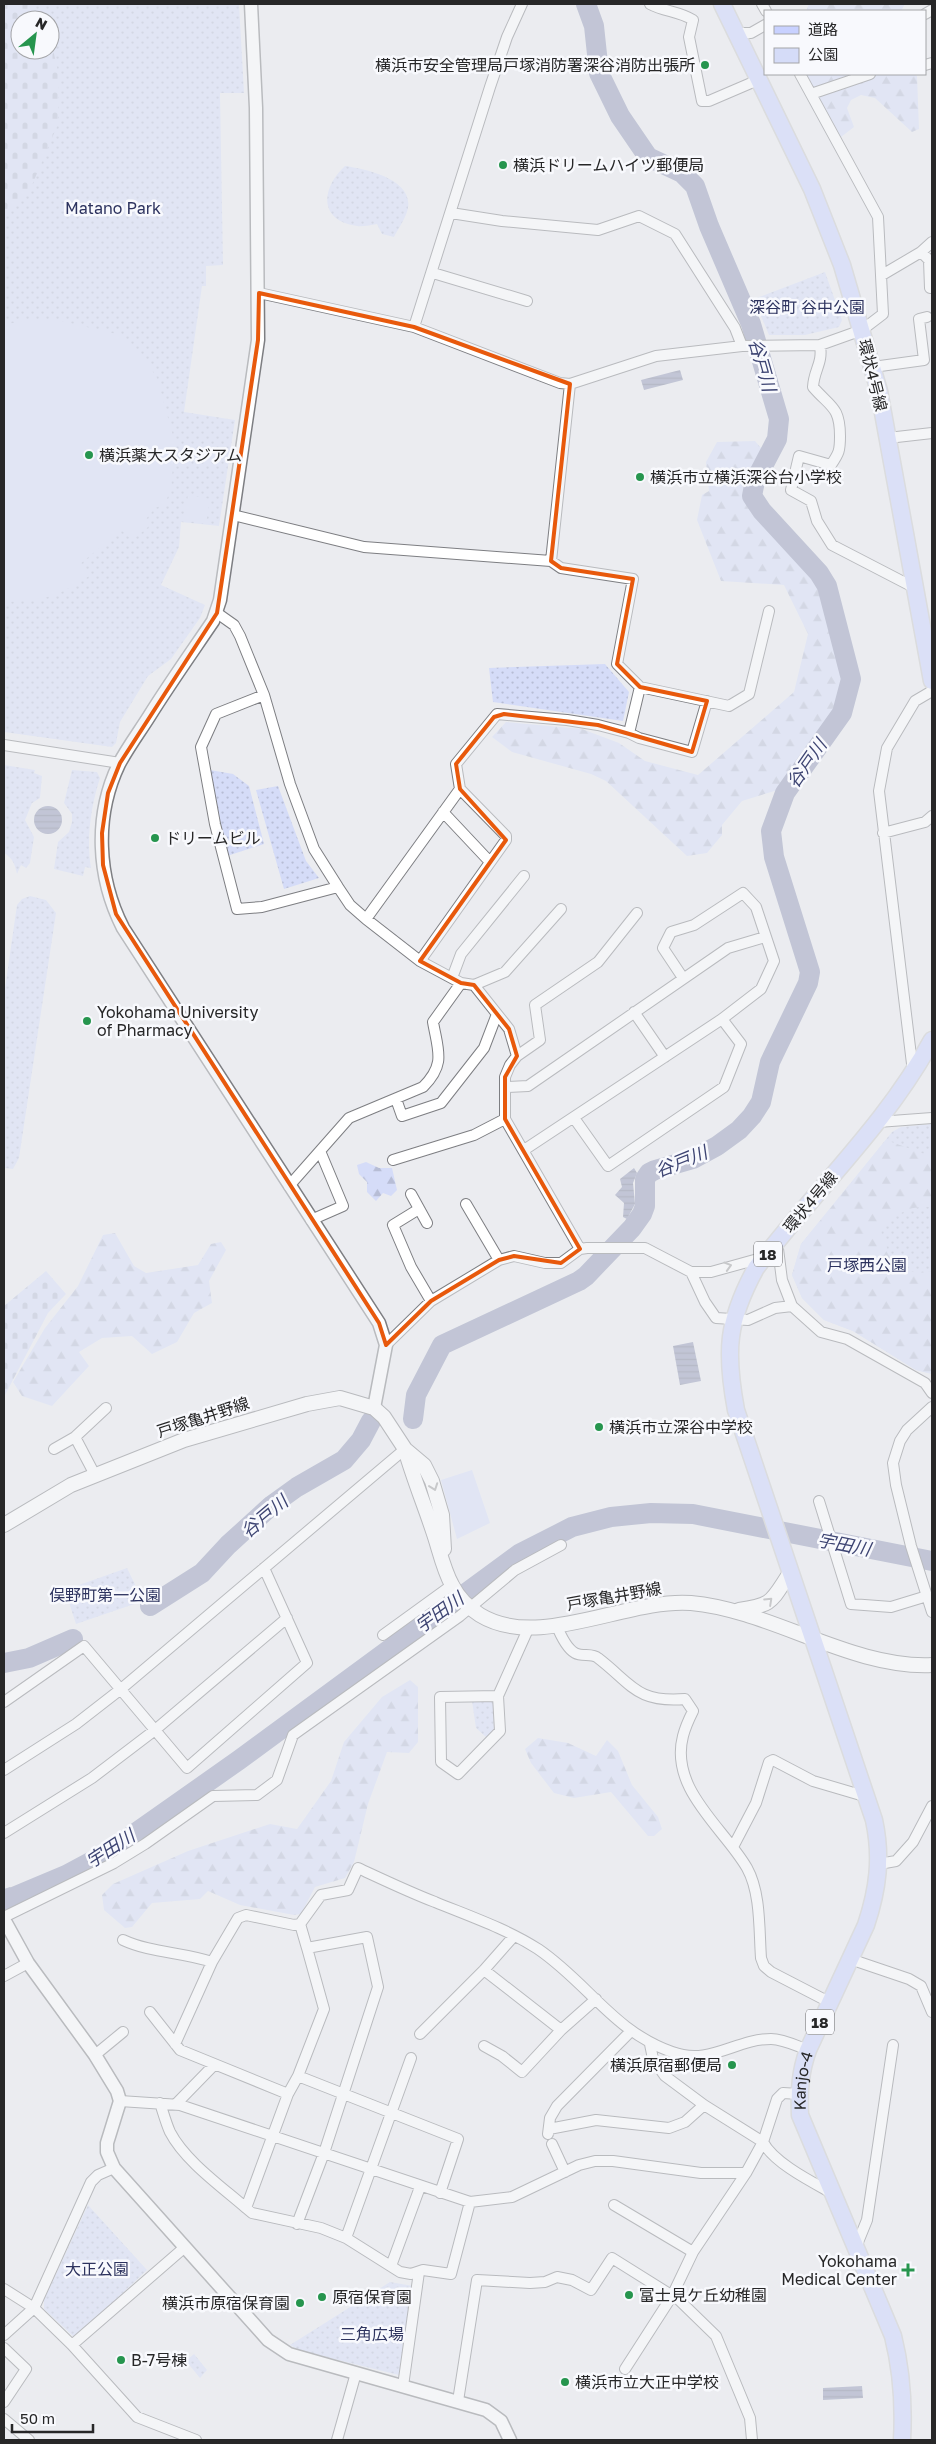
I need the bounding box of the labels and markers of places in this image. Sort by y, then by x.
place label: 横浜市安全管理局戸塚消防署深谷消防出張所 [375,55,695,75]
marker: 横浜市安全管理局戸塚消防署深谷消防出張所 [699,59,711,71]
place label: 横浜ドリームハイツ郵便局 [513,155,704,175]
marker: 横浜ドリームハイツ郵便局 [497,159,509,171]
place label: 横浜薬大スタジアム [99,445,242,465]
marker: 横浜薬大スタジアム [83,449,95,461]
place label: 横浜市立横浜深谷台小学校 [650,467,842,487]
marker: 横浜市立横浜深谷台小学校 [634,471,646,483]
place label: ドリームビル [165,828,261,848]
marker: ドリームビル [149,832,161,844]
place label: Yokohama University of Pharmacy [97,1002,258,1040]
marker: Yokohama University of Pharmacy [81,1015,93,1027]
place label: 横浜市立深谷中学校 [609,1417,753,1437]
marker: 横浜市立深谷中学校 [593,1421,605,1433]
place label: 横浜原宿郵便局 [610,2055,722,2075]
marker: 横浜原宿郵便局 [726,2059,738,2071]
place label: Yokohama Medical Center [781,2251,897,2289]
marker: Yokohama Medical Center [901,2263,915,2277]
place label: 富士見ケ丘幼稚園 [639,2285,767,2305]
place label: 原宿保育園 [332,2287,412,2307]
marker: 富士見ケ丘幼稚園 [623,2289,635,2301]
marker: 原宿保育園 [316,2291,328,2303]
place label: 横浜市原宿保育園 [162,2293,290,2313]
marker: 横浜市原宿保育園 [294,2297,306,2309]
place label: B-7号棟 [131,2350,187,2370]
marker: B-7号棟 [115,2354,127,2366]
place label: 横浜市立大正中学校 [575,2372,719,2392]
marker: 横浜市立大正中学校 [559,2376,571,2388]

